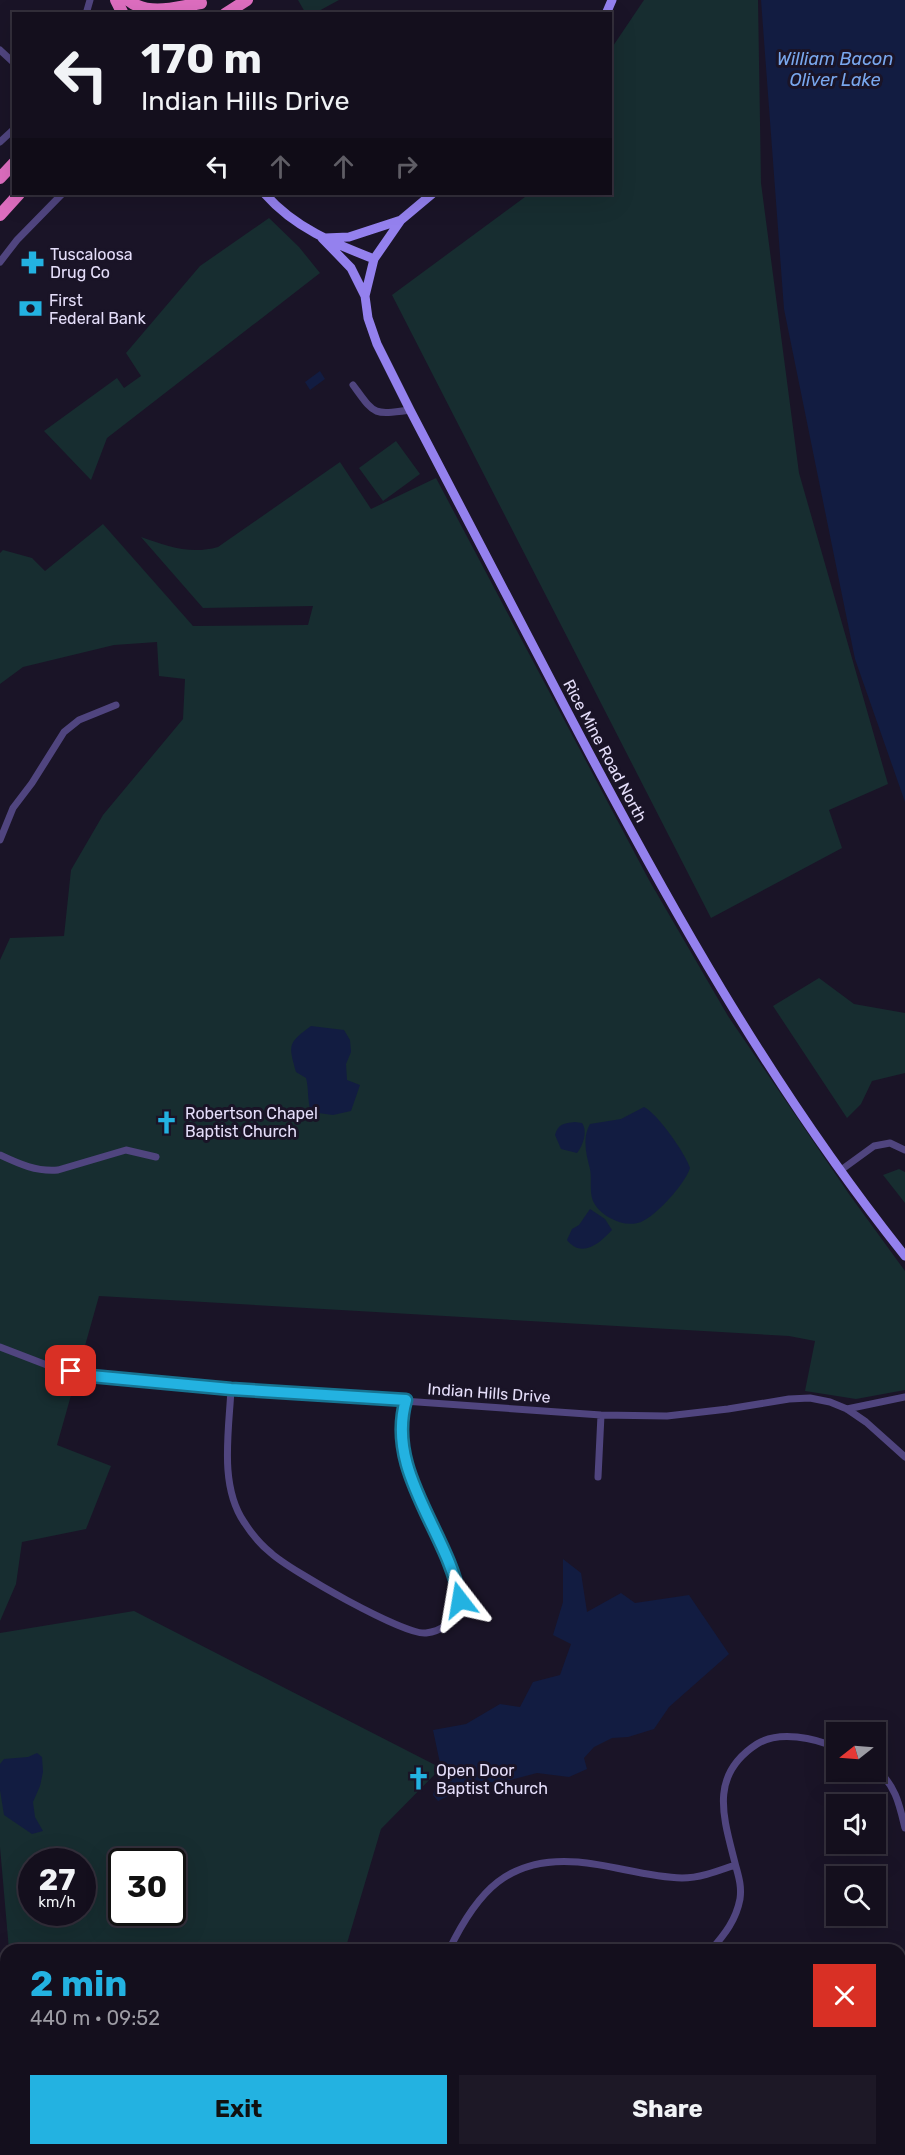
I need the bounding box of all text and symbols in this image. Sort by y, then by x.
text: 170 m [141,34,262,84]
icon: left [42,36,120,114]
water label: William Bacon Oliver Lake [777,48,893,91]
text: Indian Hills Drive [141,85,350,117]
icon: left [201,150,234,183]
icon: ahead [264,150,297,183]
icon: ahead [327,150,360,183]
icon: right [390,150,423,183]
place label: Tuscaloosa Drug Co [50,245,133,282]
pharmacy icon: Tuscaloosa Drug Co [19,250,45,276]
place label: First Federal Bank [49,291,146,328]
bank icon: First Federal Bank [18,296,44,322]
street label: Rice Mine Road North [559,676,651,826]
place label: Robertson Chapel Baptist Church [185,1104,318,1141]
church icon: Robertson Chapel Baptist Church [154,1109,180,1135]
pin [45,1345,96,1396]
icon: arrive [54,1354,87,1387]
street label: Indian Hills Drive [427,1379,551,1407]
position arrow [428,1568,492,1632]
north arrow [826,1722,886,1782]
map controls [826,1722,886,1926]
place label: Open Door Baptist Church [436,1761,548,1798]
church icon: Open Door Baptist Church [405,1766,431,1792]
button: sound [826,1794,886,1854]
speed limit sign: 30 [108,1848,186,1926]
text: 27 [39,1862,75,1898]
button: search [826,1866,886,1926]
text: km/h [38,1893,76,1911]
text: 2 min [30,1962,128,2005]
button: close [813,1964,876,2027]
text: 440 m · 09:52 [30,2006,160,2030]
button: Exit [30,2075,447,2144]
button: Share [459,2075,876,2144]

